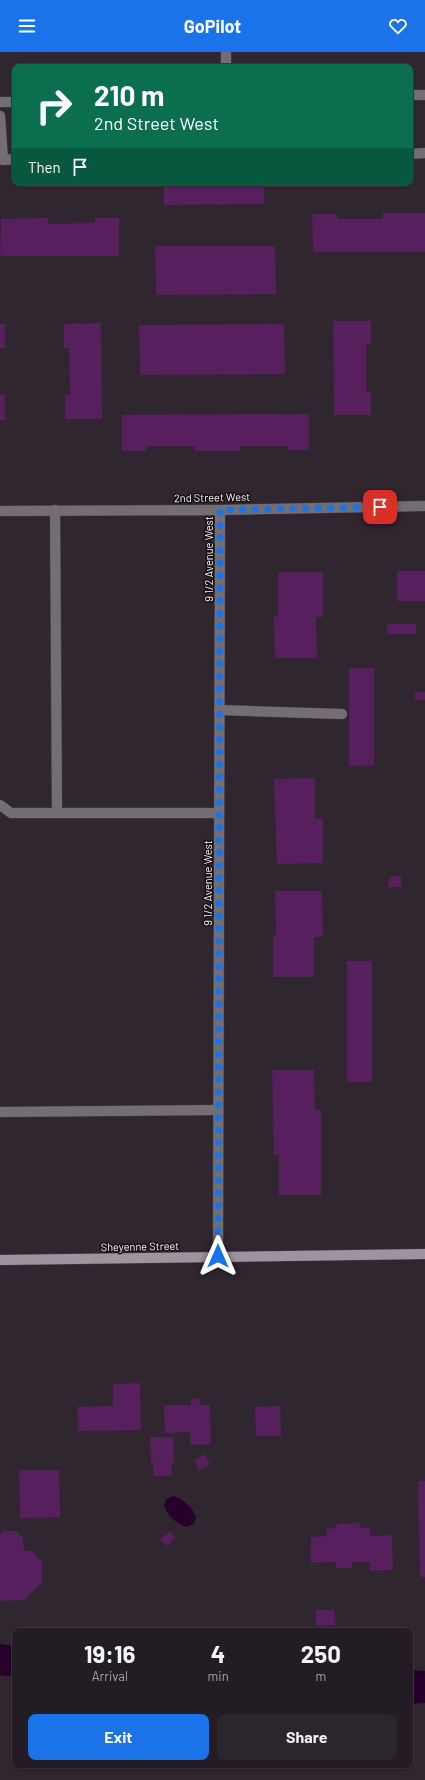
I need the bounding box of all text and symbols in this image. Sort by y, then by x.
icon: menu [16,15,38,37]
text: GoPilot [184,15,241,37]
icon: heart [387,15,409,37]
text: 210 m [94,78,164,112]
icon: right [28,80,80,132]
text: 2nd Street West [94,112,219,134]
icon: arrive [69,156,91,178]
text: Then [28,158,61,176]
street label: 2nd Street West [174,490,250,504]
pin [363,490,397,524]
icon: arrive [369,496,391,518]
street label: 9 1/2 Avenue West [202,516,215,602]
street label: 9 1/2 Avenue West [201,840,214,926]
position arrow [197,1235,239,1277]
street label: Sheyenne Street [101,1239,179,1253]
text: 19:16 [84,1639,135,1668]
text: 4 [211,1639,225,1668]
text: 250 [301,1639,341,1668]
text: Arrival [92,1668,128,1684]
text: min [208,1668,229,1684]
text: m [315,1668,326,1684]
button: Exit [28,1714,209,1760]
button: Share [217,1714,397,1760]

